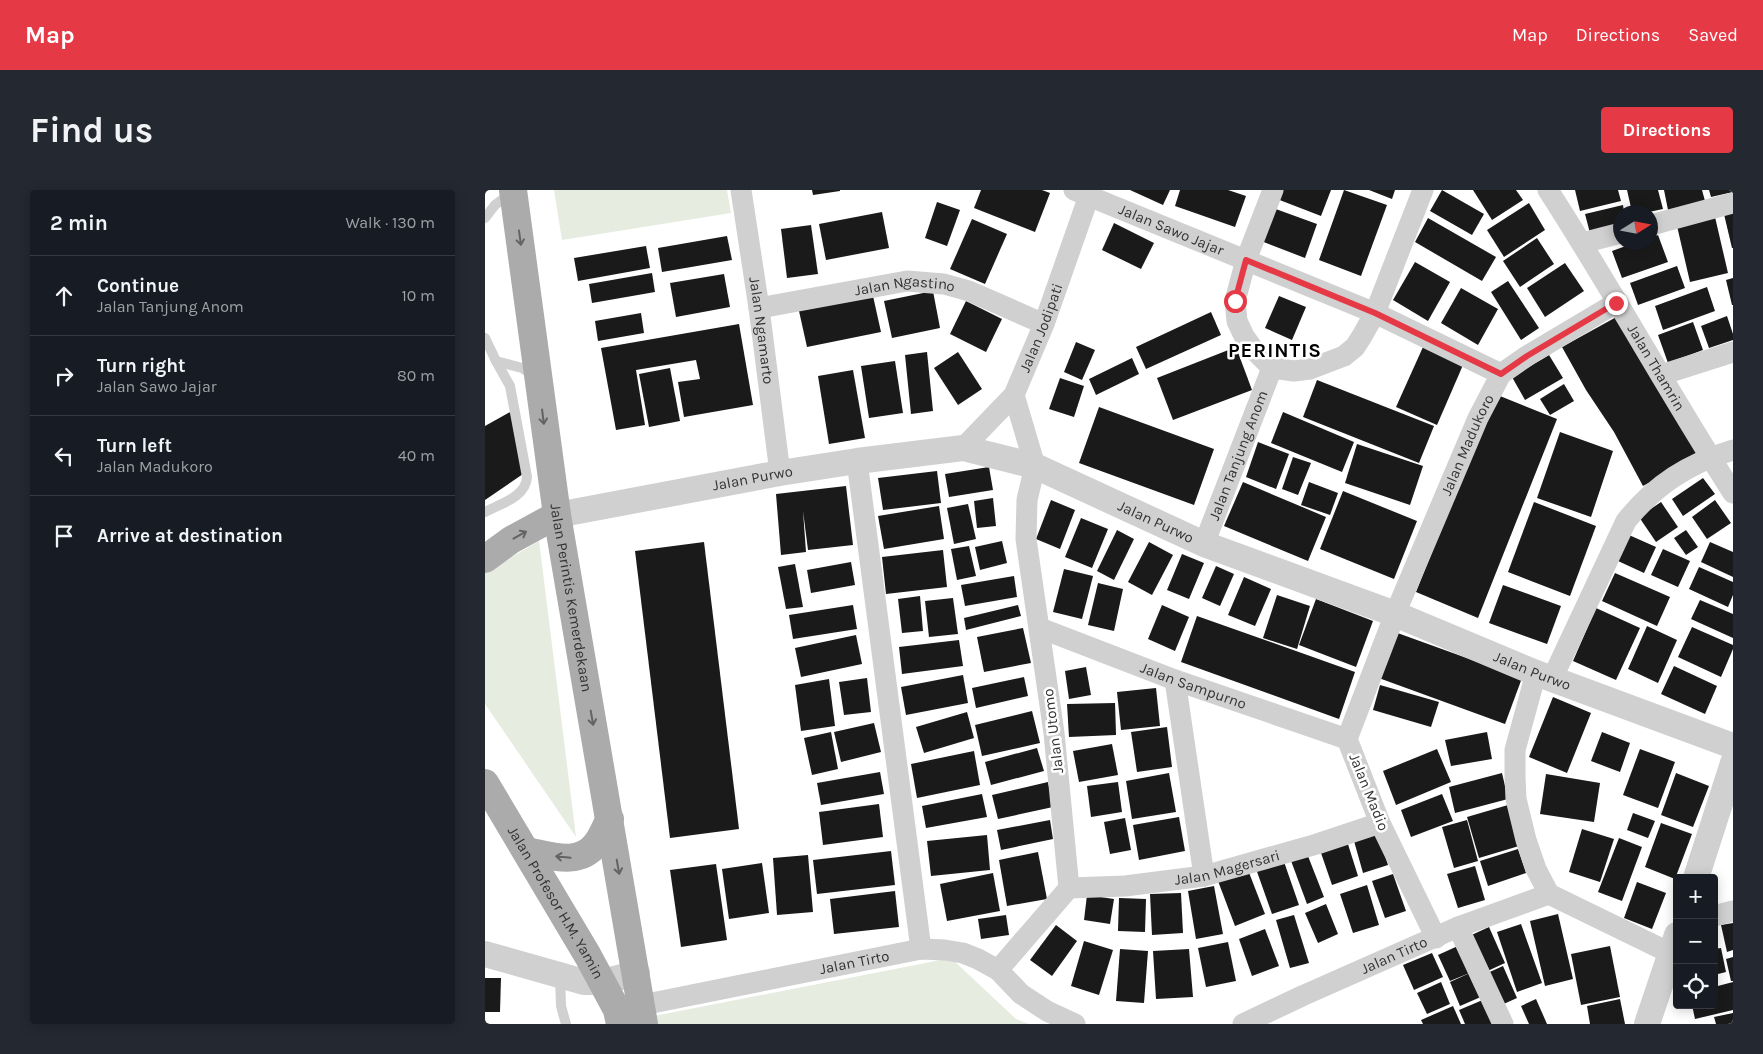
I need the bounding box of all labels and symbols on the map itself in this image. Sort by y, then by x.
street label: Jalan Sawo Jajar [1116,200,1227,259]
north arrow [1613,205,1658,250]
one-way arrow [515,230,525,246]
street label: Jalan Ngastino [853,272,957,299]
street label: Jalan Ngamarto [745,276,778,385]
street label: Jalan Jodipati [1016,281,1067,375]
route start [1224,290,1247,313]
route end [1605,292,1628,315]
street label: Jalan Thamrin [1624,321,1689,414]
district label: PERINTIS [1228,339,1322,362]
street label: Jalan Tanjung Anom [1205,388,1271,523]
street label: Jalan Madukoro [1437,391,1498,498]
one-way arrow [539,408,549,424]
street label: Jalan Purwo [711,462,794,495]
street label: Jalan Purwo [1115,497,1197,547]
street label: Jalan Perintis Kemerdekaan [547,503,596,693]
one-way arrow [512,530,527,539]
street label: Jalan Purwo [1491,647,1573,694]
street label: Jalan Sampurno [1138,659,1249,713]
street label: Jalan Utomo [1039,688,1067,774]
one-way arrow [588,710,598,726]
street label: Jalan Madio [1345,751,1393,833]
street label: Jalan Profesor H.M. Yamin [504,823,608,982]
street label: Jalan Magersari [1173,846,1282,889]
one-way arrow [555,852,571,862]
one-way arrow [614,859,624,875]
street label: Jalan Tirto [1358,933,1430,978]
street label: Jalan Tirto [818,947,891,978]

